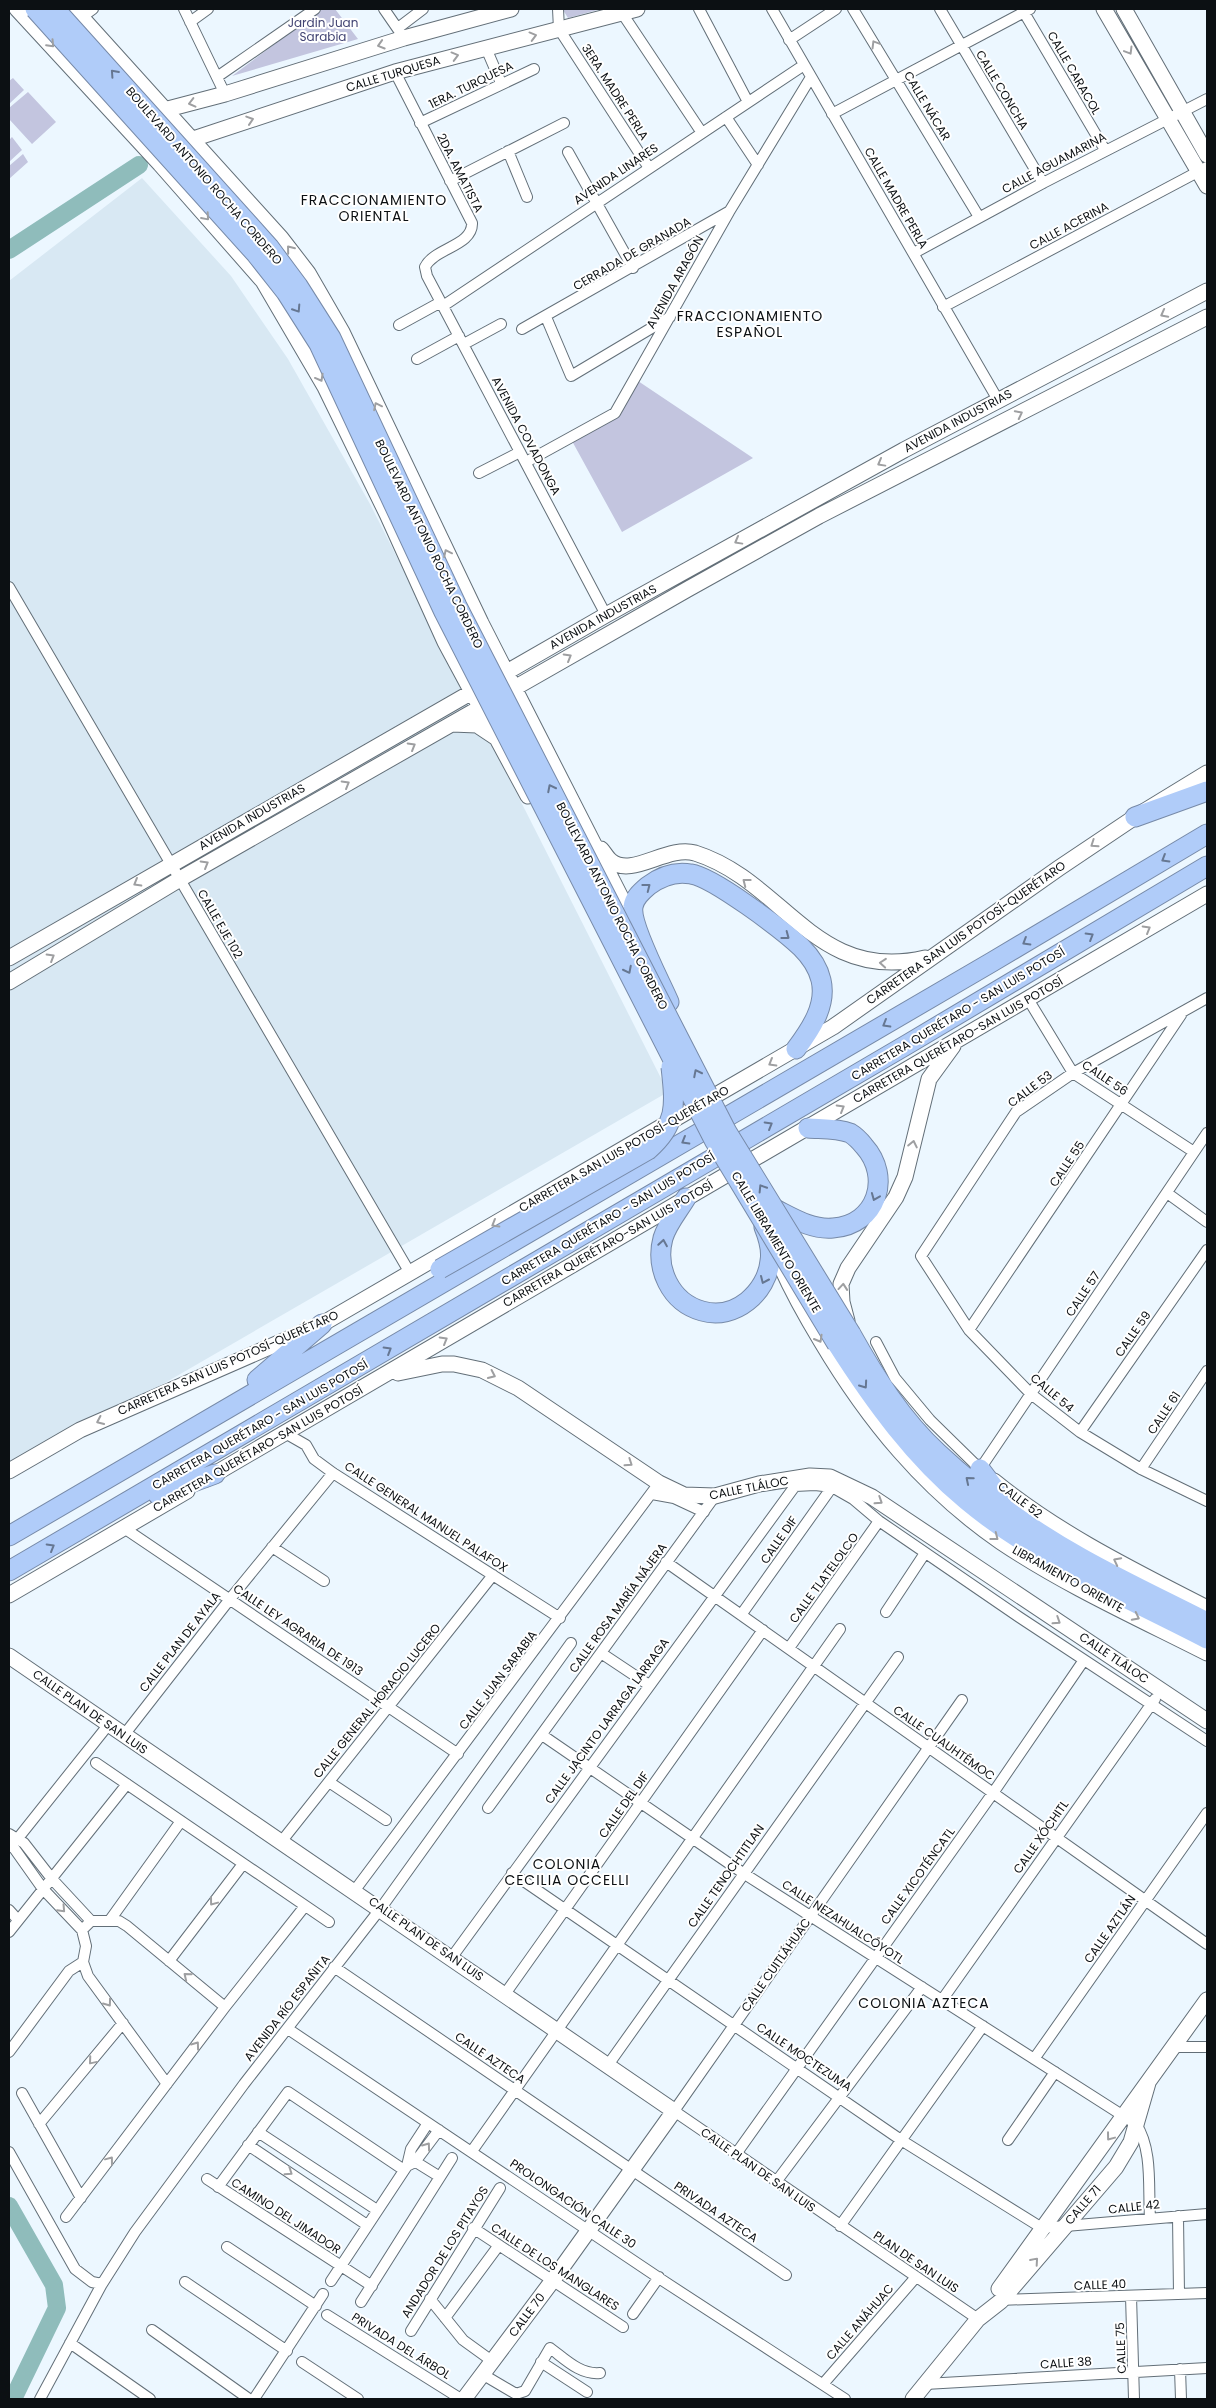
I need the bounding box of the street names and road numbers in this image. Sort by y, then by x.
street label: CALLE CARACOL [1044,28,1105,118]
street label: 3ERA. MADRE PERLA [578,40,653,143]
street label: CALLE CONCHA [972,47,1033,133]
street label: CALLE TURQUESA [344,51,442,96]
street label: 1ERA. TURQUESA [426,57,516,112]
street label: CALLE NÁCAR [900,68,955,144]
street label: BOULEVARD ANTONIO ROCHA CORDERO [122,83,287,268]
street label: CALLE AGUAMARINA [999,128,1109,197]
street label: 2DA. AMATISTA [433,130,488,215]
street label: AVENIDA LINARES [570,139,661,208]
street label: CALLE MADRE PERLA [860,144,932,252]
street label: CALLE ACERINA [1026,198,1111,254]
street label: CERRADA DE GRANADA [570,213,694,294]
street label: AVENIDA ARAGÓN [642,232,707,331]
street label: AVENIDA COVADONGA [488,373,565,498]
street label: AVENIDA INDUSTRIAS [901,385,1015,456]
street label: BOULEVARD ANTONIO ROCHA CORDERO [371,436,488,651]
street label: AVENIDA INDUSTRIAS [546,580,660,653]
street label: AVENIDA INDUSTRIAS [195,779,308,854]
street label: BOULEVARD ANTONIO ROCHA CORDERO [552,799,672,1012]
street label: CARRETERA SAN LUIS POTOSÍ-QUERÉTARO [863,857,1069,1008]
street label: CALLE EJE 102 [194,886,247,962]
street label: CARRETERA QUERÉTARO - SAN LUIS POTOSÍ [848,943,1068,1084]
street label: CARRETERA QUERÉTARO-SAN LUIS POTOSÍ [850,972,1066,1107]
street label: CALLE 56 [1079,1056,1132,1099]
street label: CALLE 53 [1004,1066,1055,1111]
street label: CARRETERA SAN LUIS POTOSÍ-QUERÉTARO [516,1081,732,1216]
street label: CALLE 55 [1045,1137,1088,1190]
street label: CARRETERA QUERÉTARO - SAN LUIS POTOSÍ [498,1148,718,1289]
street label: CALLE LIBRAMIENTO ORIENTE [727,1168,825,1316]
street label: CARRETERA QUERÉTARO-SAN LUIS POTOSÍ [500,1176,716,1311]
street label: CALLE 57 [1061,1267,1104,1320]
street label: CARRETERA SAN LUIS POTOSÍ-QUERÉTARO [115,1306,341,1419]
street label: CALLE 59 [1111,1307,1155,1360]
street label: CARRETERA QUERÉTARO - SAN LUIS POTOSÍ [149,1356,371,1494]
street label: CALLE 54 [1027,1369,1078,1416]
street label: CARRETERA QUERÉTARO-SAN LUIS POTOSÍ [150,1381,366,1516]
street label: CALLE 61 [1143,1388,1184,1438]
street label: CALLE GENERAL MANUEL PALAFOX [341,1457,511,1576]
street label: CALLE TLÁLOC [708,1471,790,1504]
street label: CALLE 52 [995,1477,1046,1522]
street label: CALLE DIF [756,1512,801,1567]
street label: CALLE TLATELOLCO [785,1529,862,1626]
street label: CALLE ROSA MARÍA NÁJERA [565,1539,670,1676]
street label: LIBRAMIENTO ORIENTE [1010,1541,1127,1616]
street label: CALLE LEY AGRARIA DE 1913 [230,1580,367,1679]
street label: CALLE PLAN DE AYALA [135,1588,224,1695]
street label: CALLE GENERAL HORACIO LUCERO [309,1620,444,1782]
street label: CALLE JUAN SARABIA [455,1627,541,1733]
street label: CALLE TLÁLOC [1076,1628,1152,1687]
street label: CALLE JACINTO LARRAGA LARRAGA [541,1634,673,1807]
street label: CALLE PLAN DE SAN LUIS [29,1665,151,1758]
street label: CALLE CUAUHTÉMOC [890,1701,999,1784]
street label: CALLE DEL DIF [594,1768,653,1841]
street label: CALLE XÓCHITL [1009,1797,1072,1877]
street label: CALLE TENOCHTITLAN [683,1821,768,1931]
street label: CALLE XICOTÉNCATL [877,1824,959,1928]
street label: CALLE NEZAHUALCÓYOTL [779,1876,908,1968]
street label: CALLE AZTLÁN [1080,1891,1139,1966]
street label: CALLE PLAN DE SAN LUIS [365,1892,487,1985]
street label: CALLE CUITLÁHUAC [737,1914,814,2015]
street label: AVENIDA RÍO ESPAÑITA [240,1951,334,2064]
street label: CALLE MOCTEZUMA [753,2018,855,2095]
street label: CALLE AZTECA [452,2028,529,2087]
street label: CALLE PLAN DE SAN LUIS [697,2123,819,2216]
street label: PROLONGACIÓN CALLE 30 [507,2155,640,2252]
street label: CAMINO DEL JIMADOR [228,2174,344,2257]
street label: PRIVADA AZTECA [671,2177,762,2246]
street label: CALLE 71 [1061,2181,1105,2228]
street label: ANDADOR DE LOS PITAYOS [397,2183,492,2321]
street label: CALLE 42 [1107,2195,1161,2218]
street label: CALLE DE LOS MANGLARES [488,2219,623,2314]
street label: PLAN DE SAN LUIS [870,2227,962,2297]
street label: CALLE 40 [1074,2275,1126,2294]
street label: CALLE ANÁHUAC [822,2280,897,2363]
street label: CALLE 70 [504,2289,549,2340]
street label: PRIVADA DEL ÁRBOL [349,2308,454,2383]
street label: CALLE 75 [1111,2322,1130,2374]
street label: CALLE 38 [1040,2352,1092,2373]

